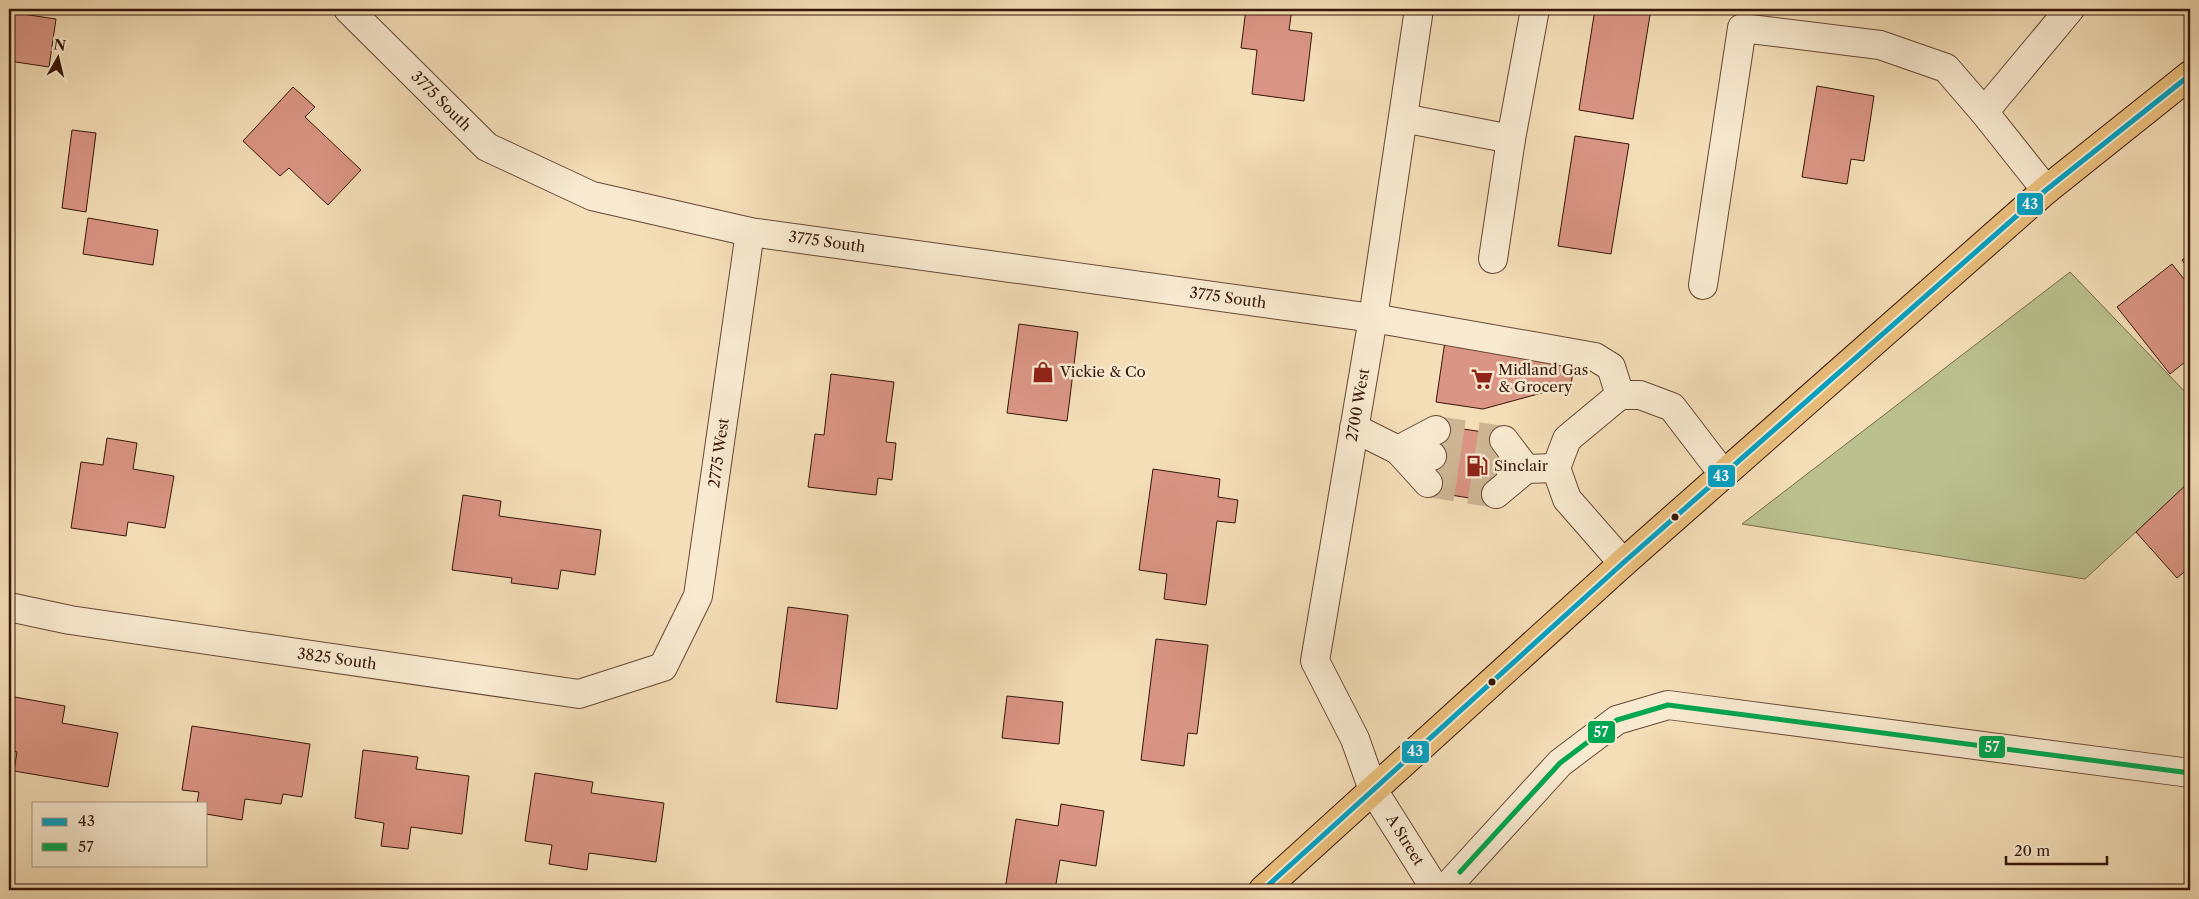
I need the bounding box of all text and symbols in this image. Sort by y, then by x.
north arrow [32,32,82,82]
text: N [53,35,67,55]
street label: 3775 South [407,67,476,135]
line badge: 43 [2016,192,2044,216]
text: 43 [2022,195,2038,213]
street label: 3775 South [787,227,867,256]
street label: 3775 South [1188,283,1268,312]
shop icon: Vickie & Co [1030,359,1056,385]
place label: Midland Gas & Grocery [1498,360,1588,396]
place label: Vickie & Co [1059,362,1146,381]
street label: 2700 West [1342,366,1373,443]
supermarket icon: Midland Gas & Grocery [1469,366,1495,392]
street label: 2775 West [704,416,733,489]
fuel station icon: Sinclair [1464,453,1490,479]
place label: Sinclair [1494,456,1549,475]
line badge: 43 [1707,464,1736,488]
text: 43 [1713,467,1729,485]
unlabelled marker [1670,512,1680,522]
street label: 3825 South [296,644,379,674]
unlabelled marker [1487,677,1497,687]
line badge: 57 [1587,720,1616,744]
text: 57 [1593,723,1609,741]
line badge: 57 [1978,735,2006,759]
text: 57 [1984,738,2000,756]
line badge: 43 [1401,740,1430,764]
text: 43 [1407,742,1423,760]
legend [32,802,208,866]
street label: A Street [1382,810,1429,870]
text: 43 [78,811,95,830]
scale bar [2006,834,2108,866]
text: 57 [78,837,94,856]
text: 20 m [2014,841,2050,860]

